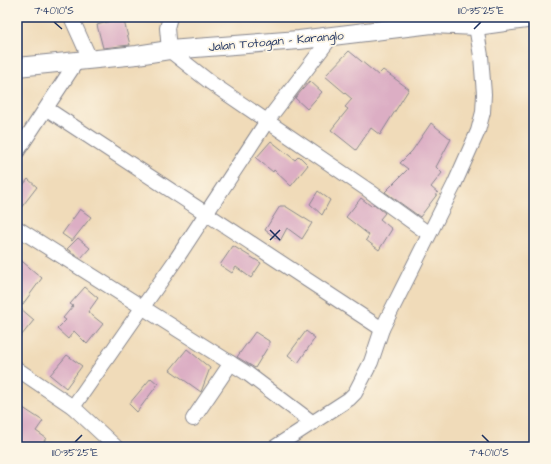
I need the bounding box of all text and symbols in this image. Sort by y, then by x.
text: 7°40'10"S [34,4,74,18]
text: 110°35'25"E [458,4,504,18]
street label: Jalan Totogan - Karanglo [208,27,345,57]
text: 110°35'25"E [52,446,98,460]
text: 7°40'10"S [469,446,509,460]

